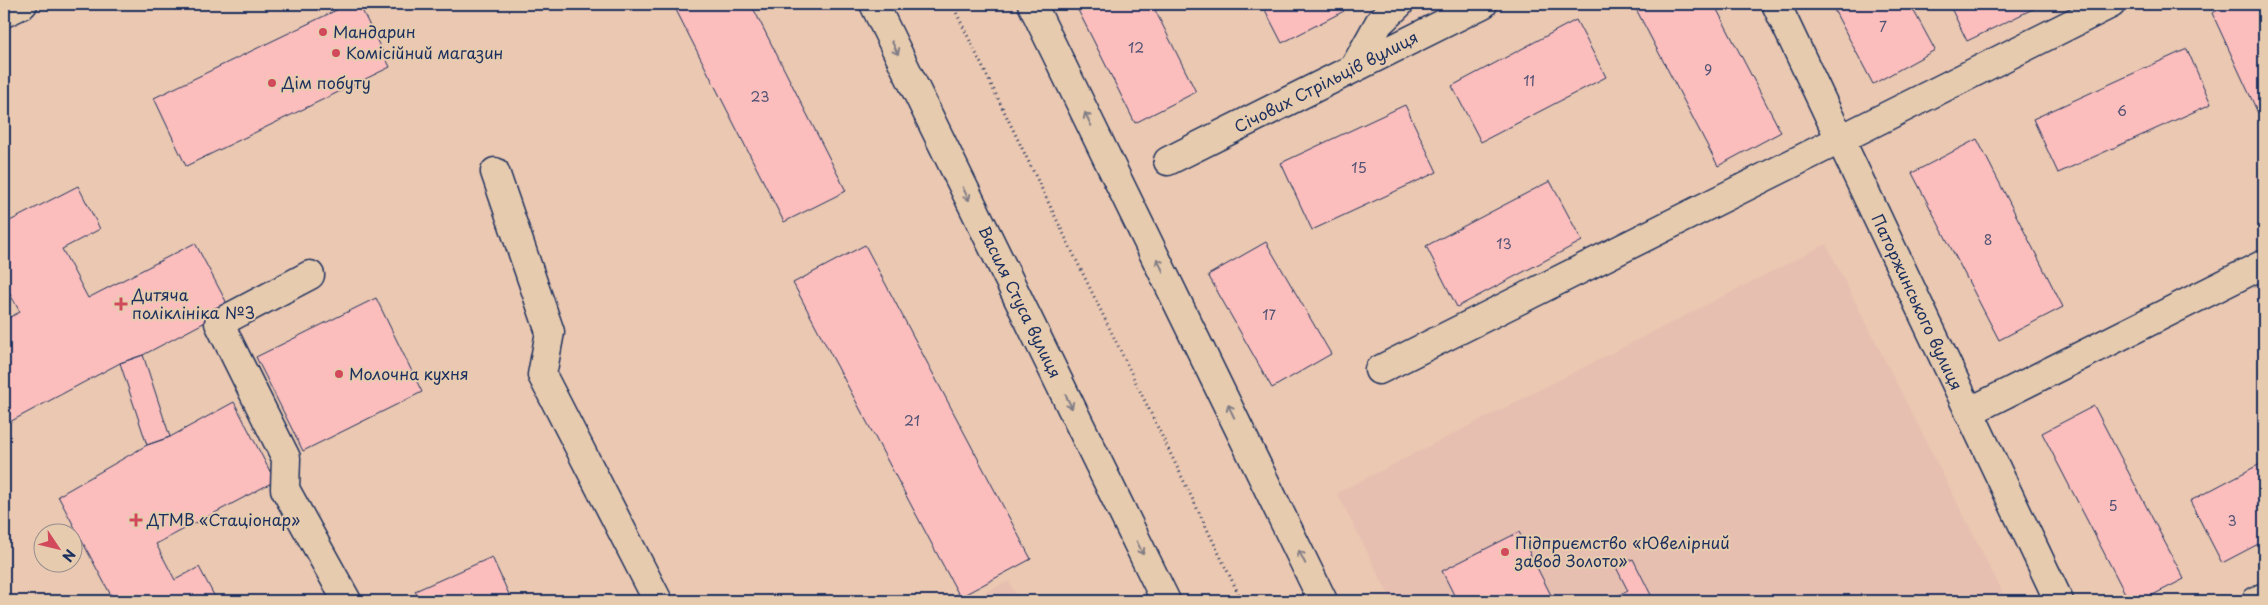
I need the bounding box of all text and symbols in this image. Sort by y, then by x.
house number: 7 [1879,16,1887,37]
place label: Мандарин [333,19,416,43]
street label: Січових Стрільців вулиця [1229,24,1422,138]
marker: Мандарин [317,26,329,38]
house number: 12 [1128,37,1144,58]
place label: Комісійний магазин [346,40,503,64]
one-way arrow [890,40,900,55]
marker: Комісійний магазин [330,47,342,59]
house number: 9 [1704,59,1712,80]
place label: Дім побуту [281,70,371,94]
house number: 11 [1523,70,1535,91]
marker: Дім побуту [266,77,278,89]
house number: 23 [751,86,769,107]
house number: 6 [2117,100,2127,121]
one-way arrow [1083,112,1093,127]
house number: 15 [1351,157,1367,178]
one-way arrow [962,186,972,201]
street label: Паторжинського вулиця [1866,209,1969,394]
street label: Василя Стуса вулиця [974,221,1068,382]
house number: 8 [1984,229,1992,250]
house number: 13 [1496,233,1512,254]
one-way arrow [1154,258,1164,273]
place label: Дитяча поліклініка №3 [131,282,255,324]
marker: Дитяча поліклініка №3 [114,297,128,311]
house number: 17 [1262,304,1276,325]
place label: Молочна кухня [349,361,469,385]
marker: Молочна кухня [333,368,345,380]
one-way arrow [1064,395,1074,410]
one-way arrow [1226,404,1235,419]
house number: 21 [904,410,920,431]
house number: 5 [2108,495,2118,516]
place label: ДТМВ «Стаціонар» [146,507,300,531]
house number: 3 [2227,510,2237,531]
marker: ДТМВ «Стаціонар» [129,513,143,527]
north arrow [32,522,82,572]
place label: Підприємство «Ювелірний завод Золото» [1514,530,1730,572]
one-way arrow [1136,540,1145,555]
text: N [57,545,81,566]
marker: Підприємство «Ювелірний завод Золото» [1499,546,1511,558]
one-way arrow [1297,550,1307,565]

